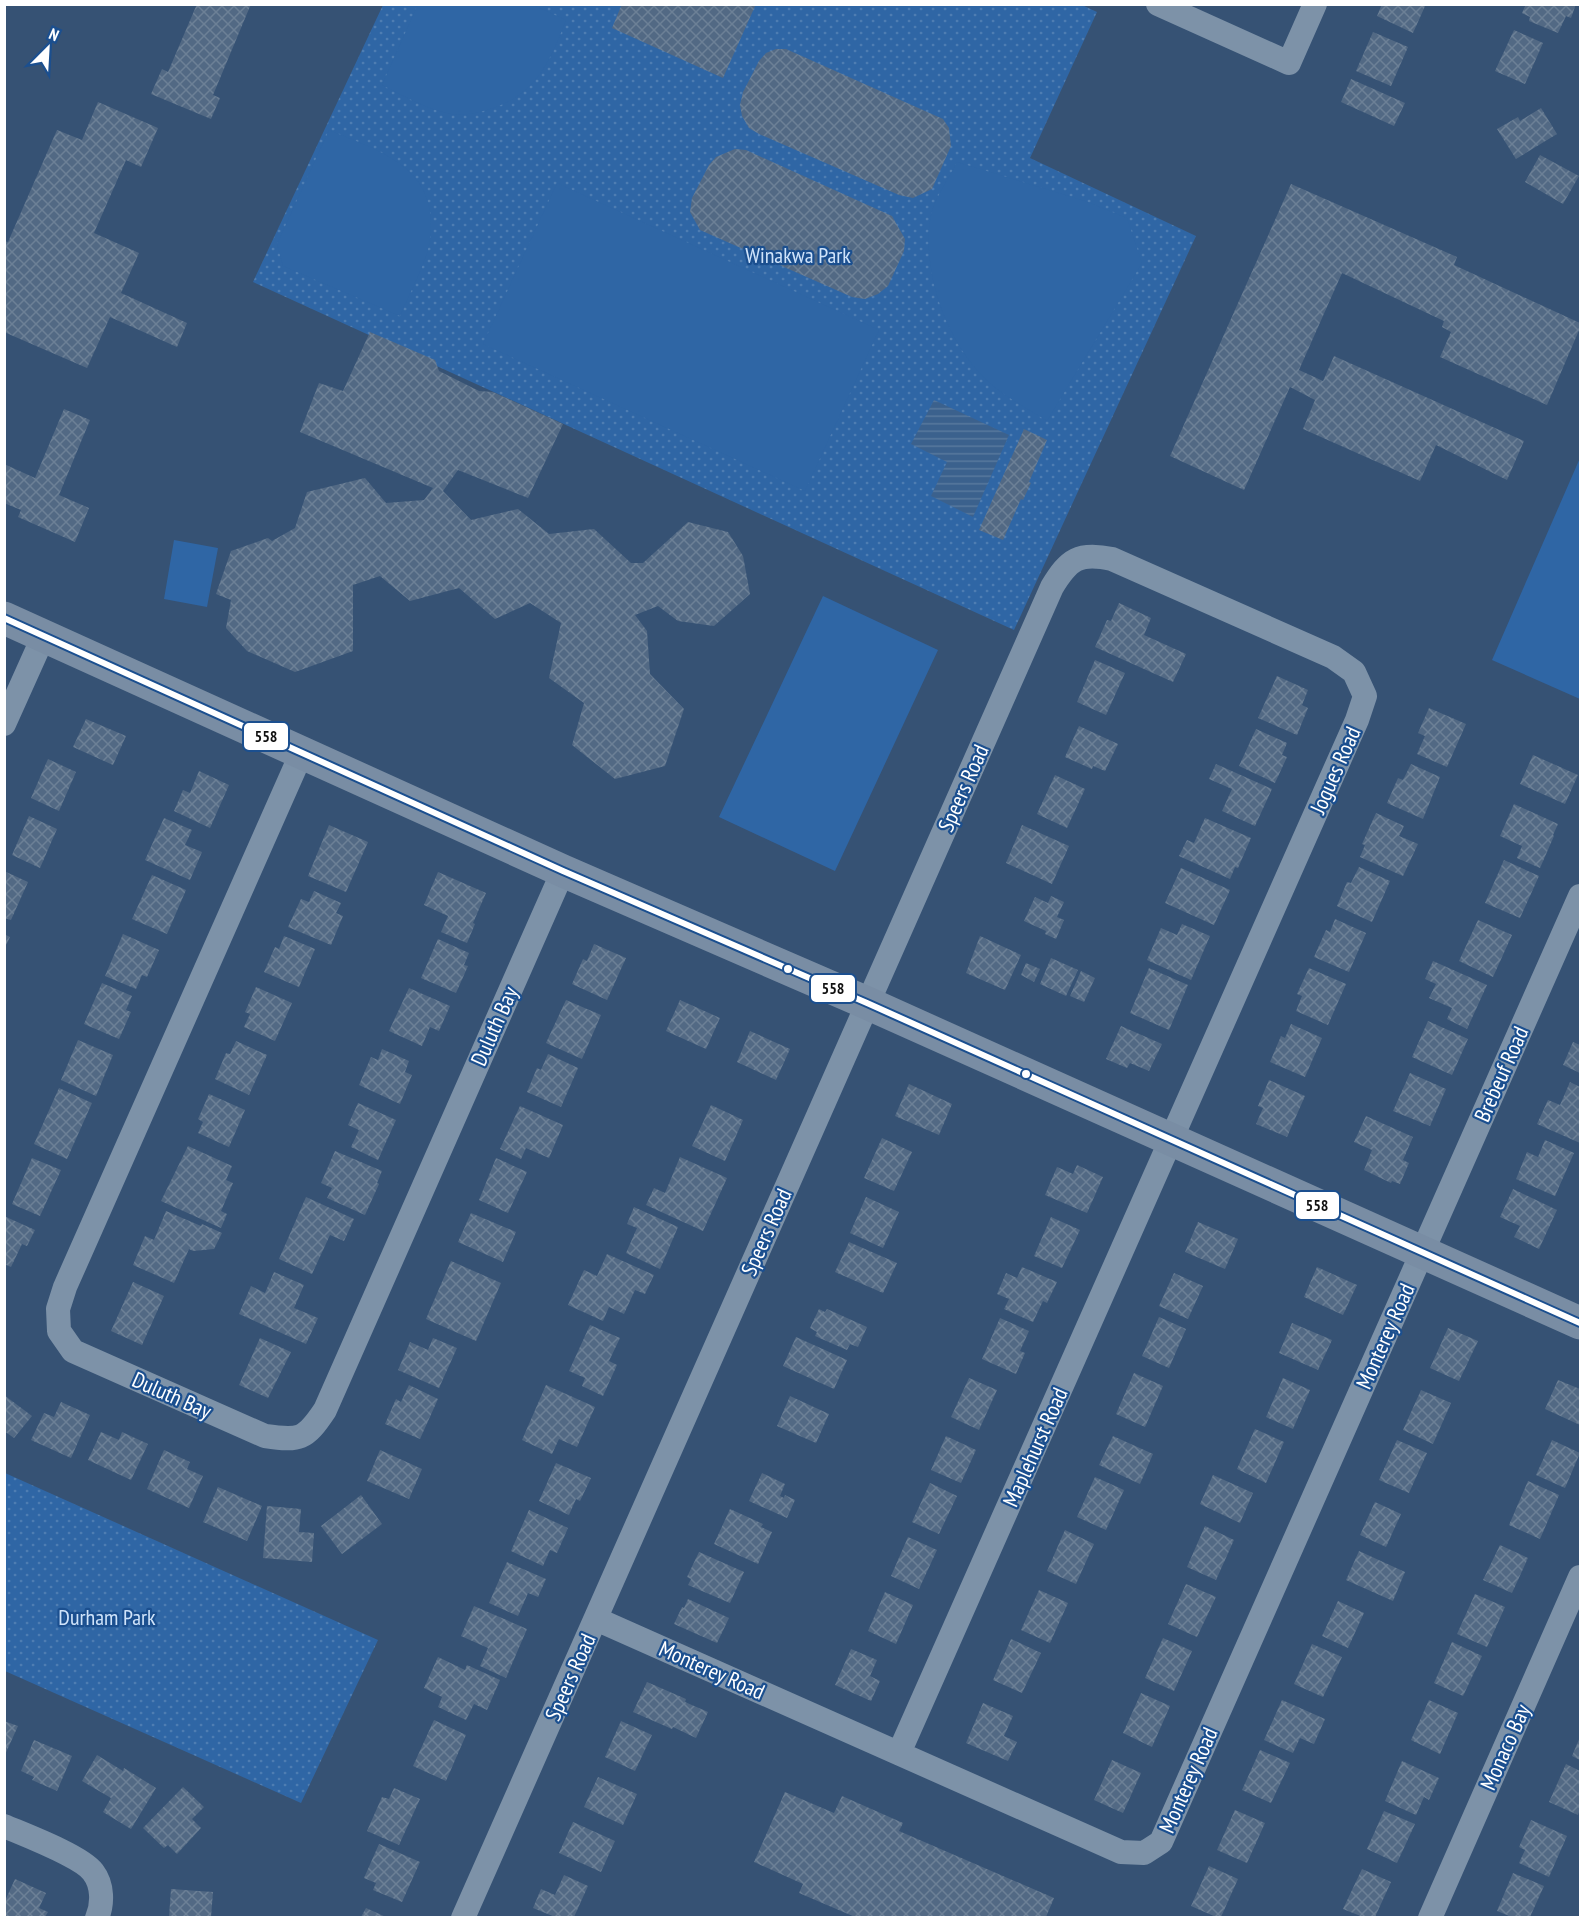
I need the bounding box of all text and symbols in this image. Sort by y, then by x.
north arrow [18,18,78,78]
text: N [46,23,62,45]
park label: Winakwa Park [745,241,851,269]
line badge: 558 [243,722,289,751]
street label: Jogues Road [1303,722,1367,819]
text: 558 [255,726,277,746]
street label: Speers Road [931,740,995,836]
unlabelled marker [782,963,794,975]
line badge: 558 [810,974,856,1003]
text: 558 [822,978,844,998]
street label: Duluth Bay [464,981,524,1070]
street label: Brebeuf Road [1468,1022,1534,1126]
unlabelled marker [1020,1068,1032,1080]
street label: Speers Road [734,1184,798,1280]
line badge: 558 [1295,1191,1340,1220]
text: 558 [1306,1195,1328,1215]
street label: Monterey Road [1349,1279,1421,1393]
street label: Duluth Bay [128,1365,217,1425]
street label: Maplehurst Road [996,1383,1074,1511]
park label: Durham Park [58,1603,156,1631]
street label: Speers Road [538,1629,602,1725]
street label: Monterey Road [655,1634,769,1706]
street label: Monaco Bay [1474,1699,1537,1794]
street label: Monterey Road [1152,1723,1224,1837]

